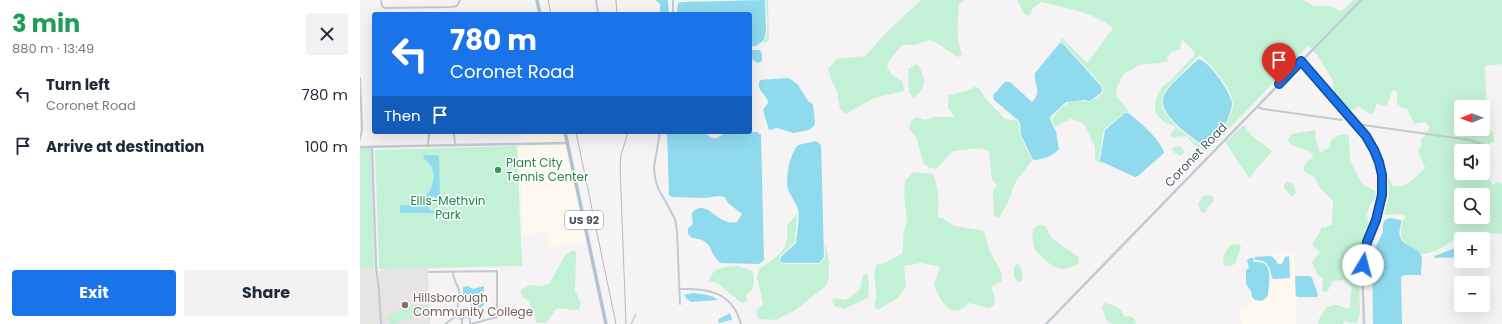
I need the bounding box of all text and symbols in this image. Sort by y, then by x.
text: 3 min [12,7,80,40]
button: close [306,13,348,55]
text: 780 m [450,21,537,60]
icon: left [384,28,436,80]
text: 880 m · 13:49 [12,39,94,58]
pin [1262,43,1296,84]
icon: arrive [1268,49,1290,71]
text: Coronet Road [450,59,575,84]
text: Turn left [46,74,110,95]
icon: left [12,83,34,105]
text: 780 m [301,84,348,105]
text: Coronet Road [46,96,136,115]
north arrow [1454,100,1490,136]
map controls [1454,100,1490,312]
icon: arrive [429,104,451,126]
text: Then [384,105,421,126]
street label: Coronet Road [1161,119,1231,190]
icon: arrive [12,135,34,157]
text: Arrive at destination [46,136,204,157]
text: 100 m [305,136,348,157]
button: sound [1454,144,1490,180]
place label: Plant City Tennis Center [506,154,589,185]
marker: Plant City Tennis Center [493,165,503,175]
button: search [1454,188,1490,224]
park label: Ellis-Methvin Park [410,192,486,223]
road number: US 92 [565,211,603,229]
button: + [1454,232,1490,268]
position arrow [1342,244,1384,286]
button: Exit [12,270,176,316]
button: Share [184,270,348,316]
button: − [1454,276,1490,312]
place label: Hillsborough Community College [413,289,533,320]
marker: Hillsborough Community College [400,300,410,310]

